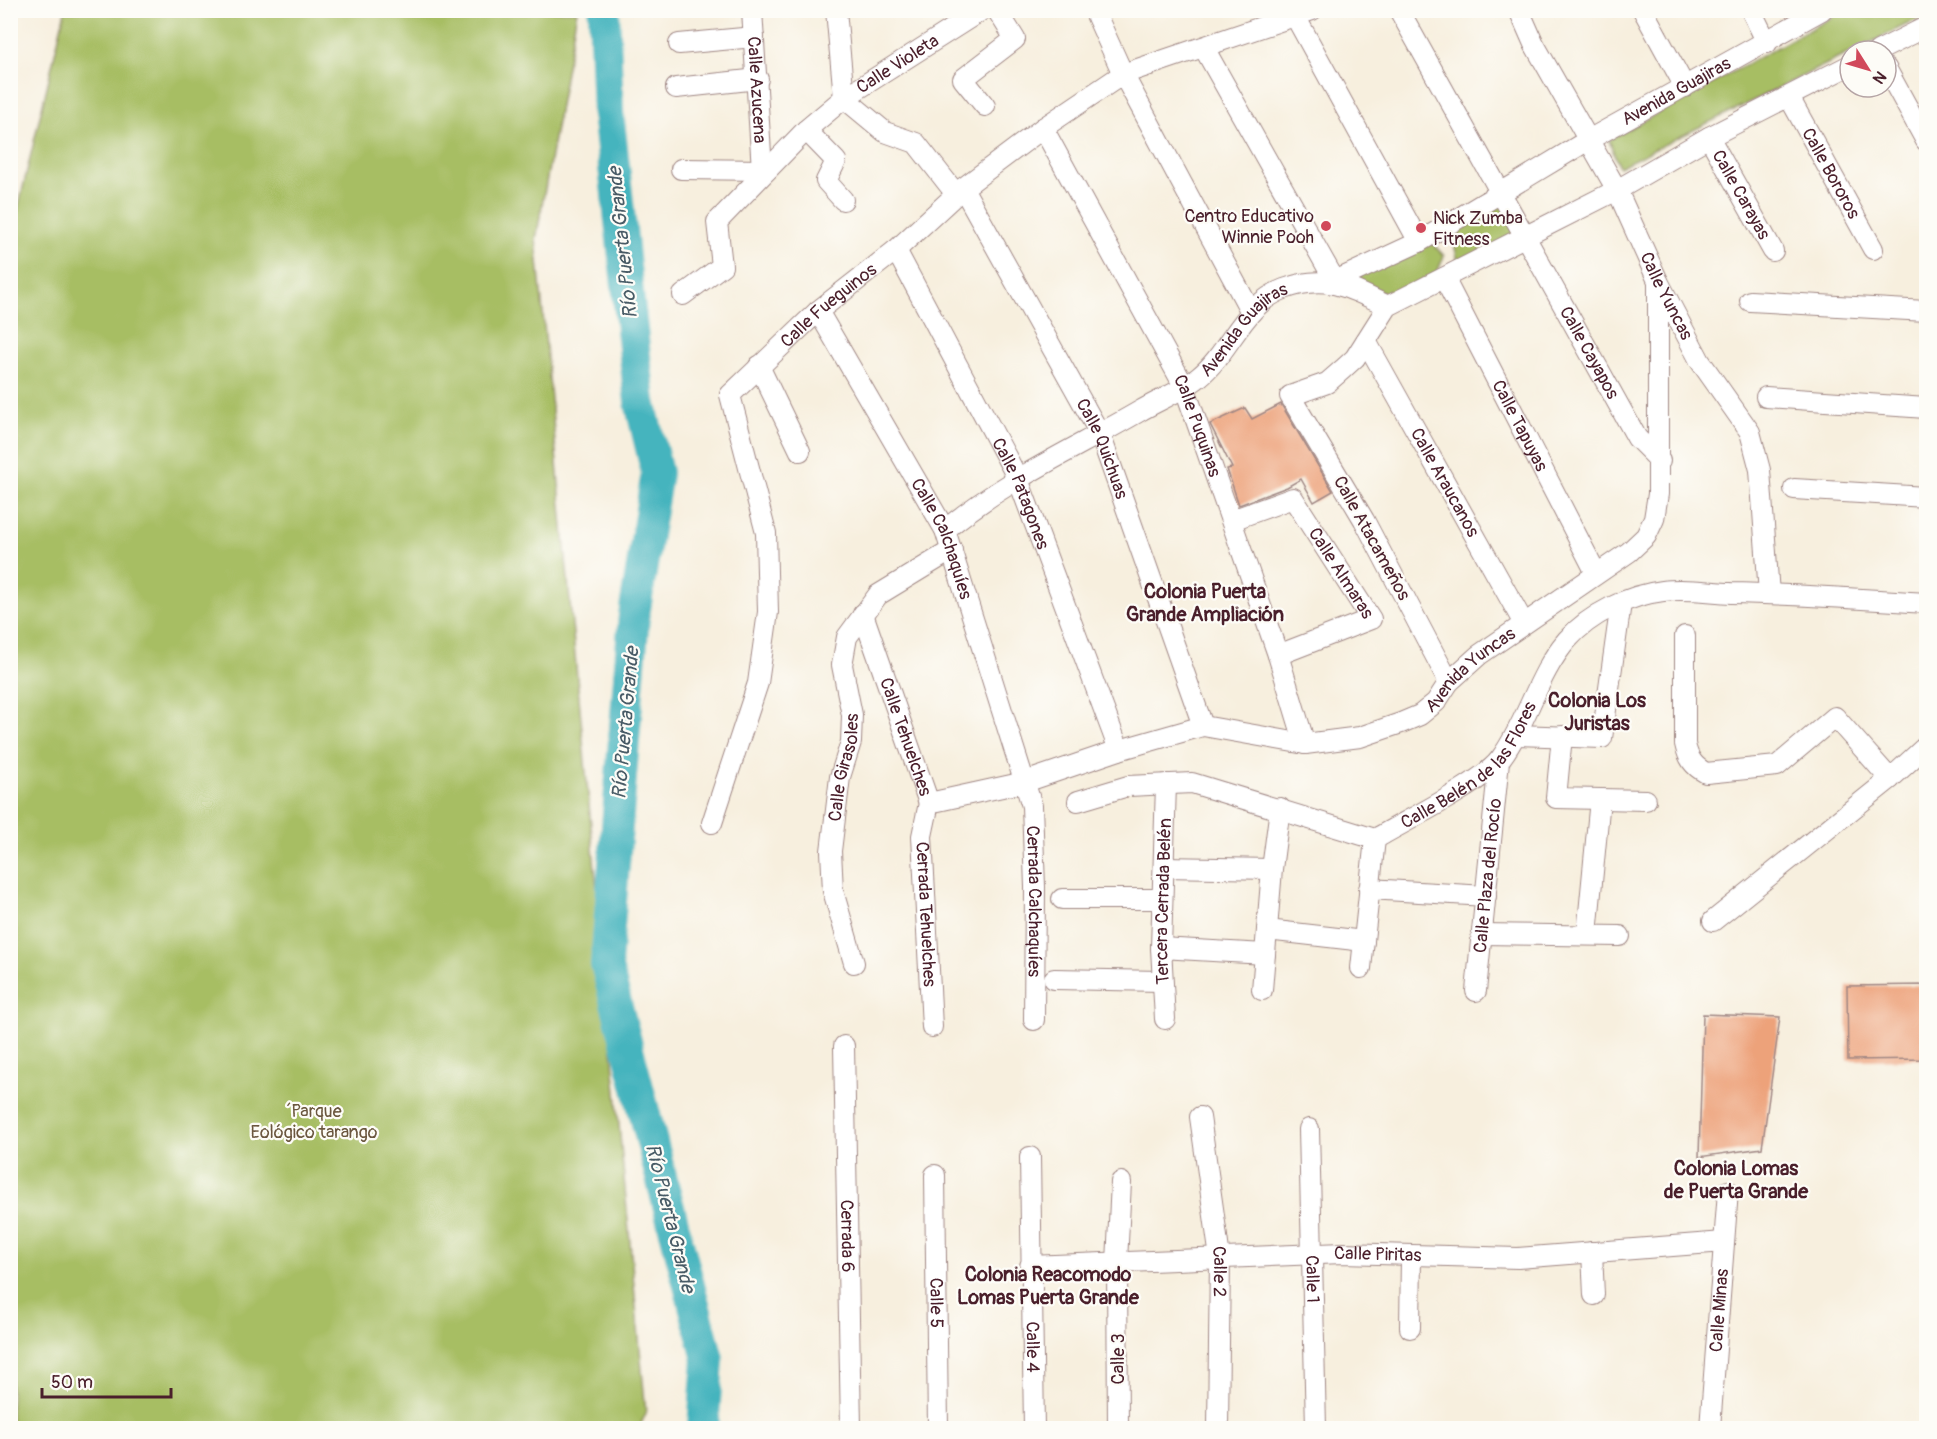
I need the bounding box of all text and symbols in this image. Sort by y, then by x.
street label: Calle Violeta [852,30,943,99]
street label: Calle Azucena [742,36,771,144]
north arrow [1838,39,1898,99]
street label: Avenida Guajiras [1618,52,1735,131]
text: N [1868,67,1890,88]
street label: Calle Bororos [1796,124,1865,223]
street label: Calle Carayas [1707,146,1775,244]
water label: Río Puerta Grande [602,164,643,320]
place label: Centro Educativo Winnie Pooh [1185,205,1314,249]
place label: Nick Zumba Fitness [1433,207,1523,251]
marker: Centro Educativo Winnie Pooh [1319,219,1333,233]
marker: Nick Zumba Fitness [1414,221,1428,235]
street label: Calle Yuncas [1634,248,1698,344]
street label: Calle Fueguinos [776,258,881,353]
street label: Avenida Guajiras [1195,278,1291,382]
street label: Calle Cayapos [1554,302,1624,403]
street label: Calle Puquinas [1168,371,1226,480]
street label: Calle Tapuyas [1487,376,1553,475]
street label: Calle Quichuas [1070,394,1133,502]
street label: Calle Araucanos [1405,424,1484,541]
street label: Calle Patagones [986,434,1054,553]
street label: Calle Atacameños [1328,472,1415,604]
street label: Calle Calchaquíes [905,474,977,602]
street label: Calle Almaras [1303,523,1379,623]
district label: Colonia Puerta Grande Ampliación [1126,579,1284,627]
street label: Avenida Yuncas [1421,622,1520,718]
water label: Río Puerta Grande [606,644,645,800]
street label: Calle Tehuelches [874,675,937,799]
district label: Colonia Los Juristas [1548,688,1646,736]
street label: Calle Belén de las Flores [1397,698,1542,834]
street label: Calle Girasoles [824,713,864,823]
street label: Calle Plaza del Rocío [1469,797,1507,954]
street label: Tercera Cerrada Belén [1150,818,1177,985]
street label: Cerrada Calchaquíes [1021,825,1046,977]
street label: Cerrada Tehuelches [910,841,941,987]
park label: ´Parque Eológico tarango [251,1100,378,1144]
water label: Río Puerta Grande [640,1141,702,1297]
district label: Colonia Lomas de Puerta Grande [1664,1156,1809,1204]
street label: Cerrada 6 [835,1199,859,1273]
street label: Calle Piritas [1334,1242,1422,1267]
street label: Calle 2 [1206,1245,1231,1297]
street label: Calle 1 [1300,1255,1324,1303]
district label: Colonia Reacomodo Lomas Puerta Grande [957,1262,1140,1310]
street label: Calle Minas [1705,1268,1734,1353]
street label: Calle 5 [924,1278,948,1328]
street label: Calle 4 [1020,1321,1044,1373]
street label: Calle 3 [1107,1334,1130,1384]
scale bar [42,1361,171,1399]
text: 50 m [51,1371,93,1394]

